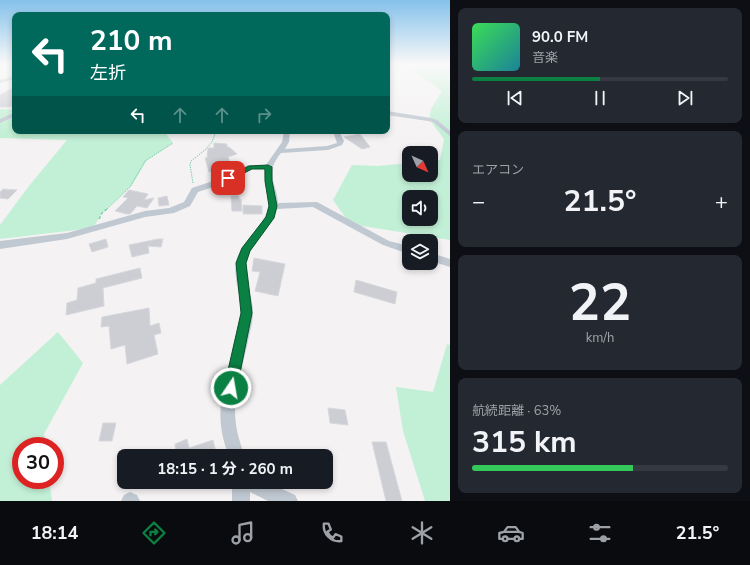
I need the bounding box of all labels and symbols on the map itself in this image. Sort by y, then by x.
north arrow [402,146,438,182]
pin [211,161,245,195]
position arrow [210,367,252,409]
speed limit sign: 30 [12,437,64,489]

